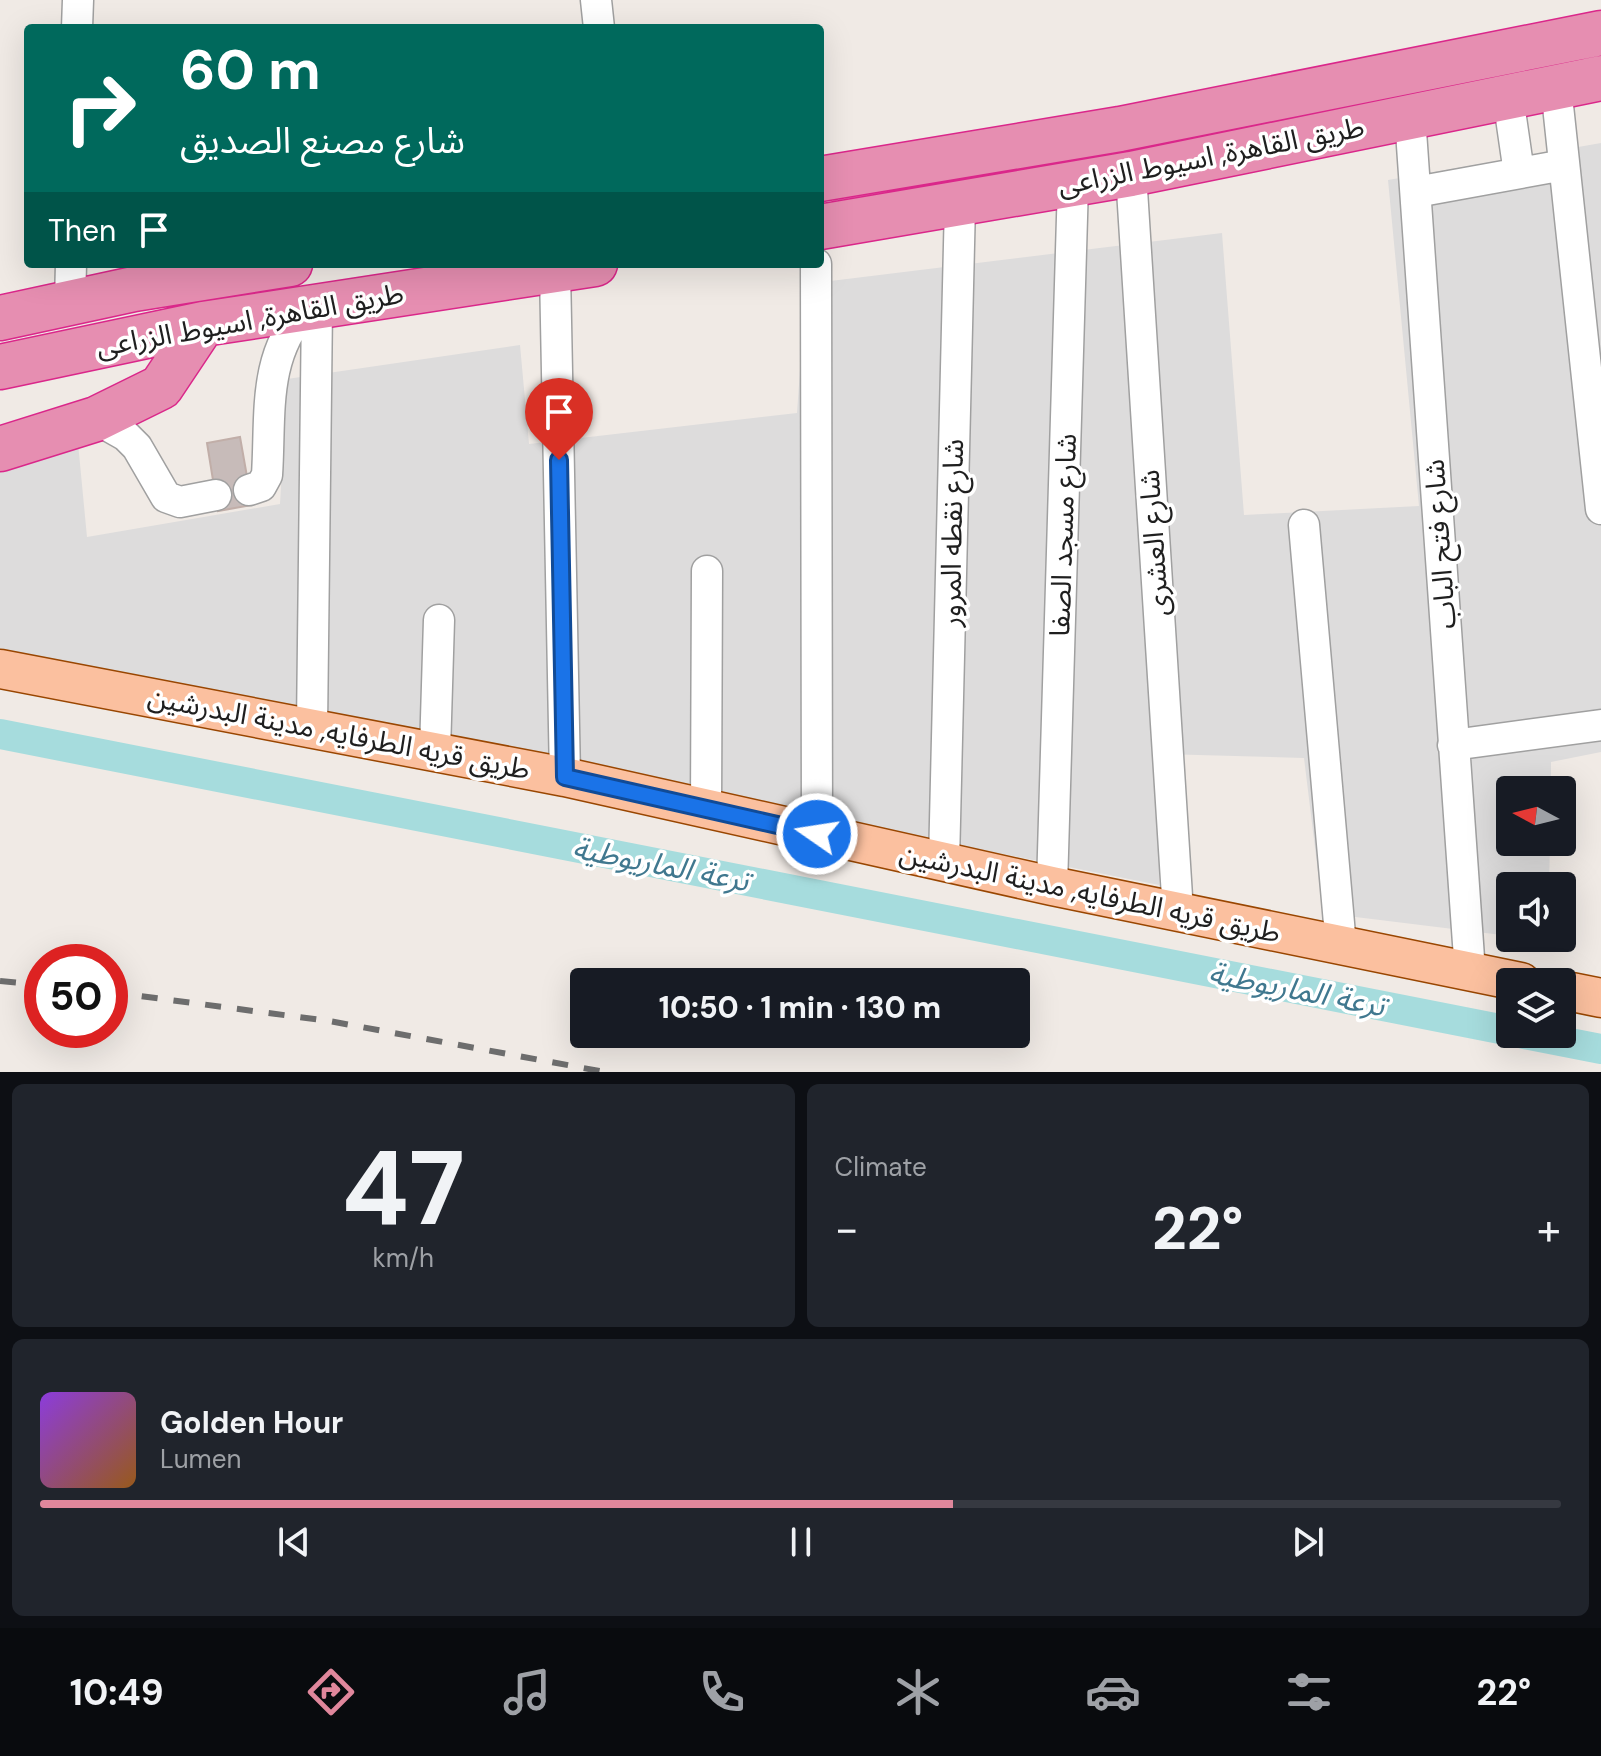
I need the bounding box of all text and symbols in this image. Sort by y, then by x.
text: 60 m [180,33,321,106]
icon: right [48,56,152,160]
street label: طريق القاهرة, اسيوط الزراعى [1055,108,1367,204]
text: شارع مصنع الصديق [180,117,465,164]
icon: arrive [132,208,176,252]
text: Then [48,211,116,250]
street label: طريق القاهرة, اسيوط الزراعى [94,275,406,365]
pin [525,378,593,460]
icon: arrive [537,390,581,434]
street label: شارع مسجد الصفا [1041,433,1087,637]
street label: شارع نقطه المرور [932,439,974,629]
street label: شارع فتح الباب [1416,458,1466,630]
street label: شارع العشرى [1130,468,1180,617]
street label: طريق قريه الطرفايه, مدينة البدرشين [145,678,533,788]
north arrow [1496,776,1576,856]
map controls [1496,776,1576,1048]
position arrow [775,792,859,876]
water label: ترعة الماريوطية [570,828,756,901]
street label: طريق قريه الطرفايه, مدينة البدرشين [896,835,1284,951]
button: sound [1496,872,1576,952]
speed limit sign: 50 [24,944,128,1048]
water label: ترعة الماريوطية [1206,953,1392,1026]
button: layers [1496,968,1576,1048]
text: 10:50 · 1 min · 130 m [659,988,941,1027]
text: 47 [342,1121,465,1256]
text: Climate [835,1150,927,1184]
text: 22° [1152,1189,1243,1268]
text: − [835,1200,859,1258]
text: + [1537,1200,1561,1258]
text: km/h [373,1241,434,1275]
text: Golden Hour [160,1403,343,1442]
text: Lumen [160,1442,241,1476]
icon: previous [272,1520,316,1564]
icon: pause [779,1520,823,1564]
icon: next [1286,1520,1330,1564]
icon: directions [303,1664,359,1720]
icon: music [499,1664,555,1720]
icon: phone [694,1664,750,1720]
icon: climate [890,1664,946,1720]
icon: car [1085,1664,1141,1720]
icon: filters [1281,1664,1337,1720]
text: 10:49 [70,1669,164,1716]
text: 22° [1477,1669,1531,1716]

